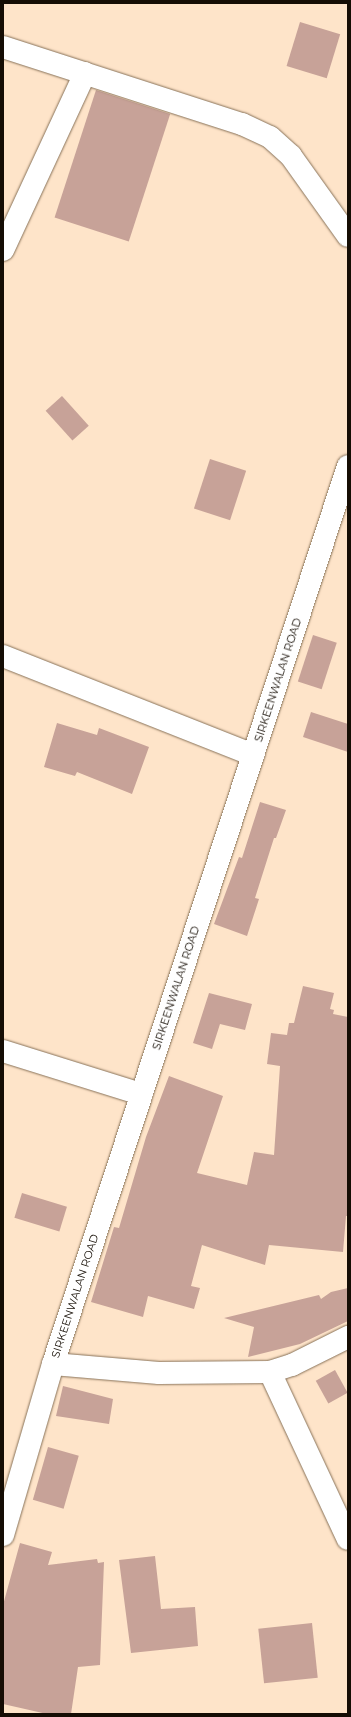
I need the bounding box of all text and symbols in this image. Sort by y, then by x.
street label: SIRKEENWALAN ROAD [252,616,304,744]
street label: SIRKEENWALAN ROAD [150,924,202,1052]
street label: SIRKEENWALAN ROAD [49,1232,101,1360]

